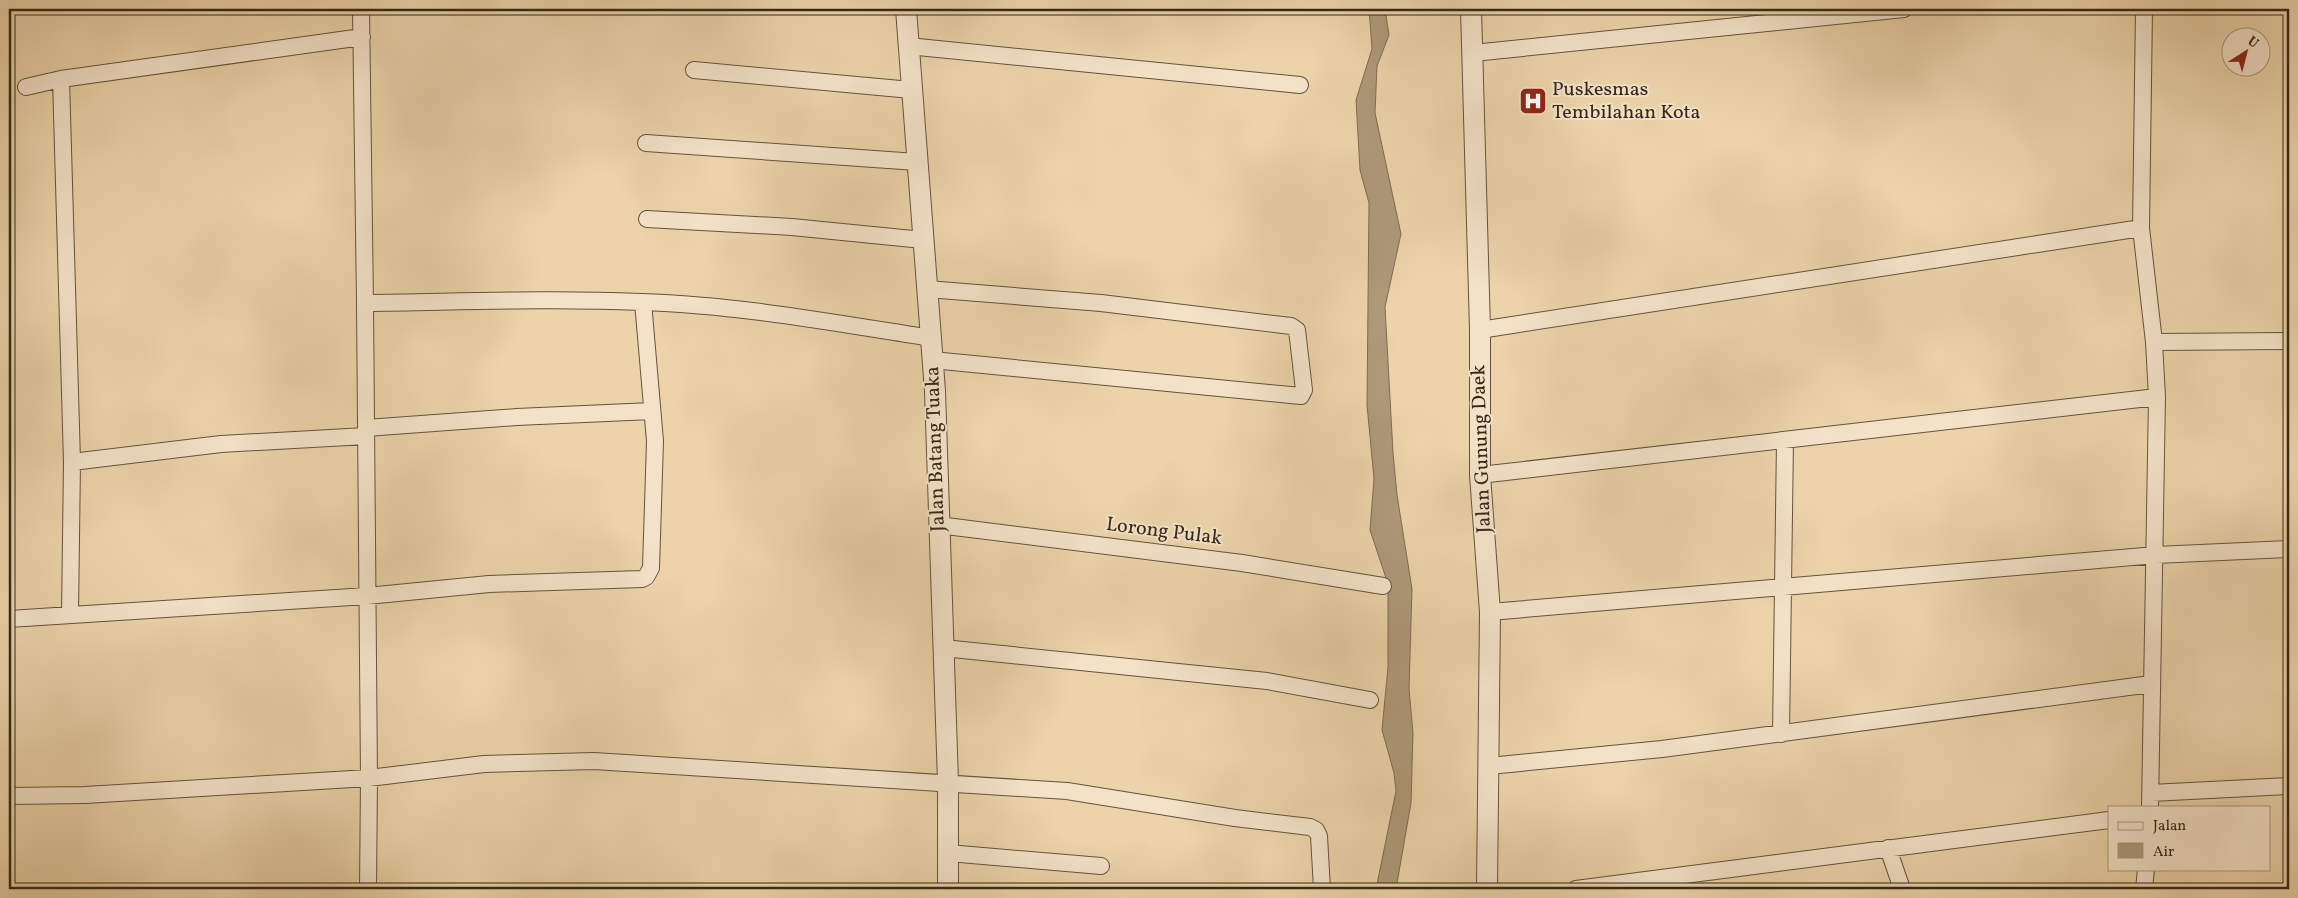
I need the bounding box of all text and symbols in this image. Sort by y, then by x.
north arrow [2220,28,2270,78]
text: U [2243,32,2263,53]
place label: Puskesmas Tembilahan Kota [1552,76,1701,127]
hospital icon: Puskesmas Tembilahan Kota [1518,86,1548,116]
street label: Jalan Gunung Daek [1465,364,1499,534]
street label: Jalan Batang Tuaka [919,366,953,532]
street label: Lorong Pulak [1104,511,1224,553]
legend [2108,806,2270,870]
text: Jalan [2153,816,2186,837]
text: Air [2153,842,2174,863]

